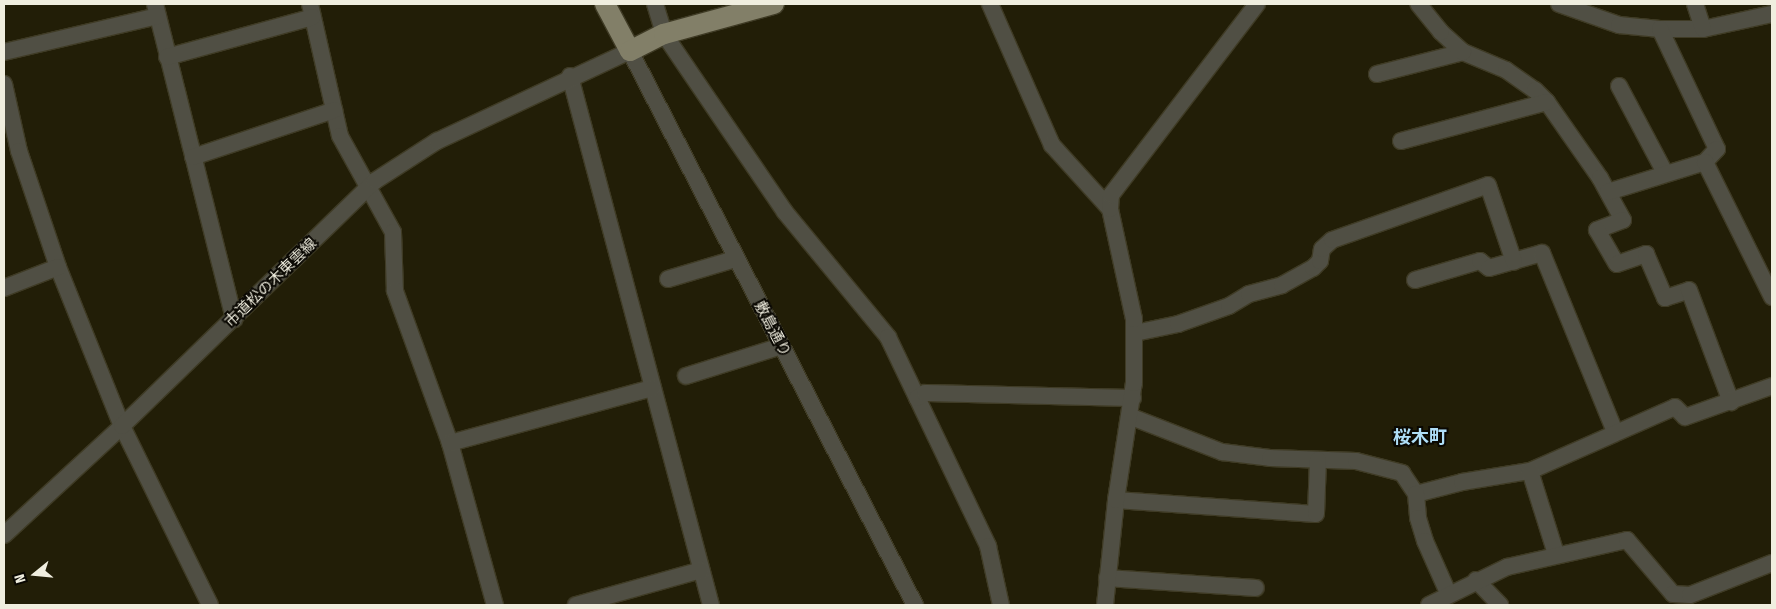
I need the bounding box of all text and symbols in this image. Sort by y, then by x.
street label: 市道松の木東雲線 [222,235,320,331]
street label: 敷島通り [750,298,794,360]
district label: 桜木町 [1393,426,1447,448]
north arrow [10,549,60,599]
text: N [11,572,30,585]

